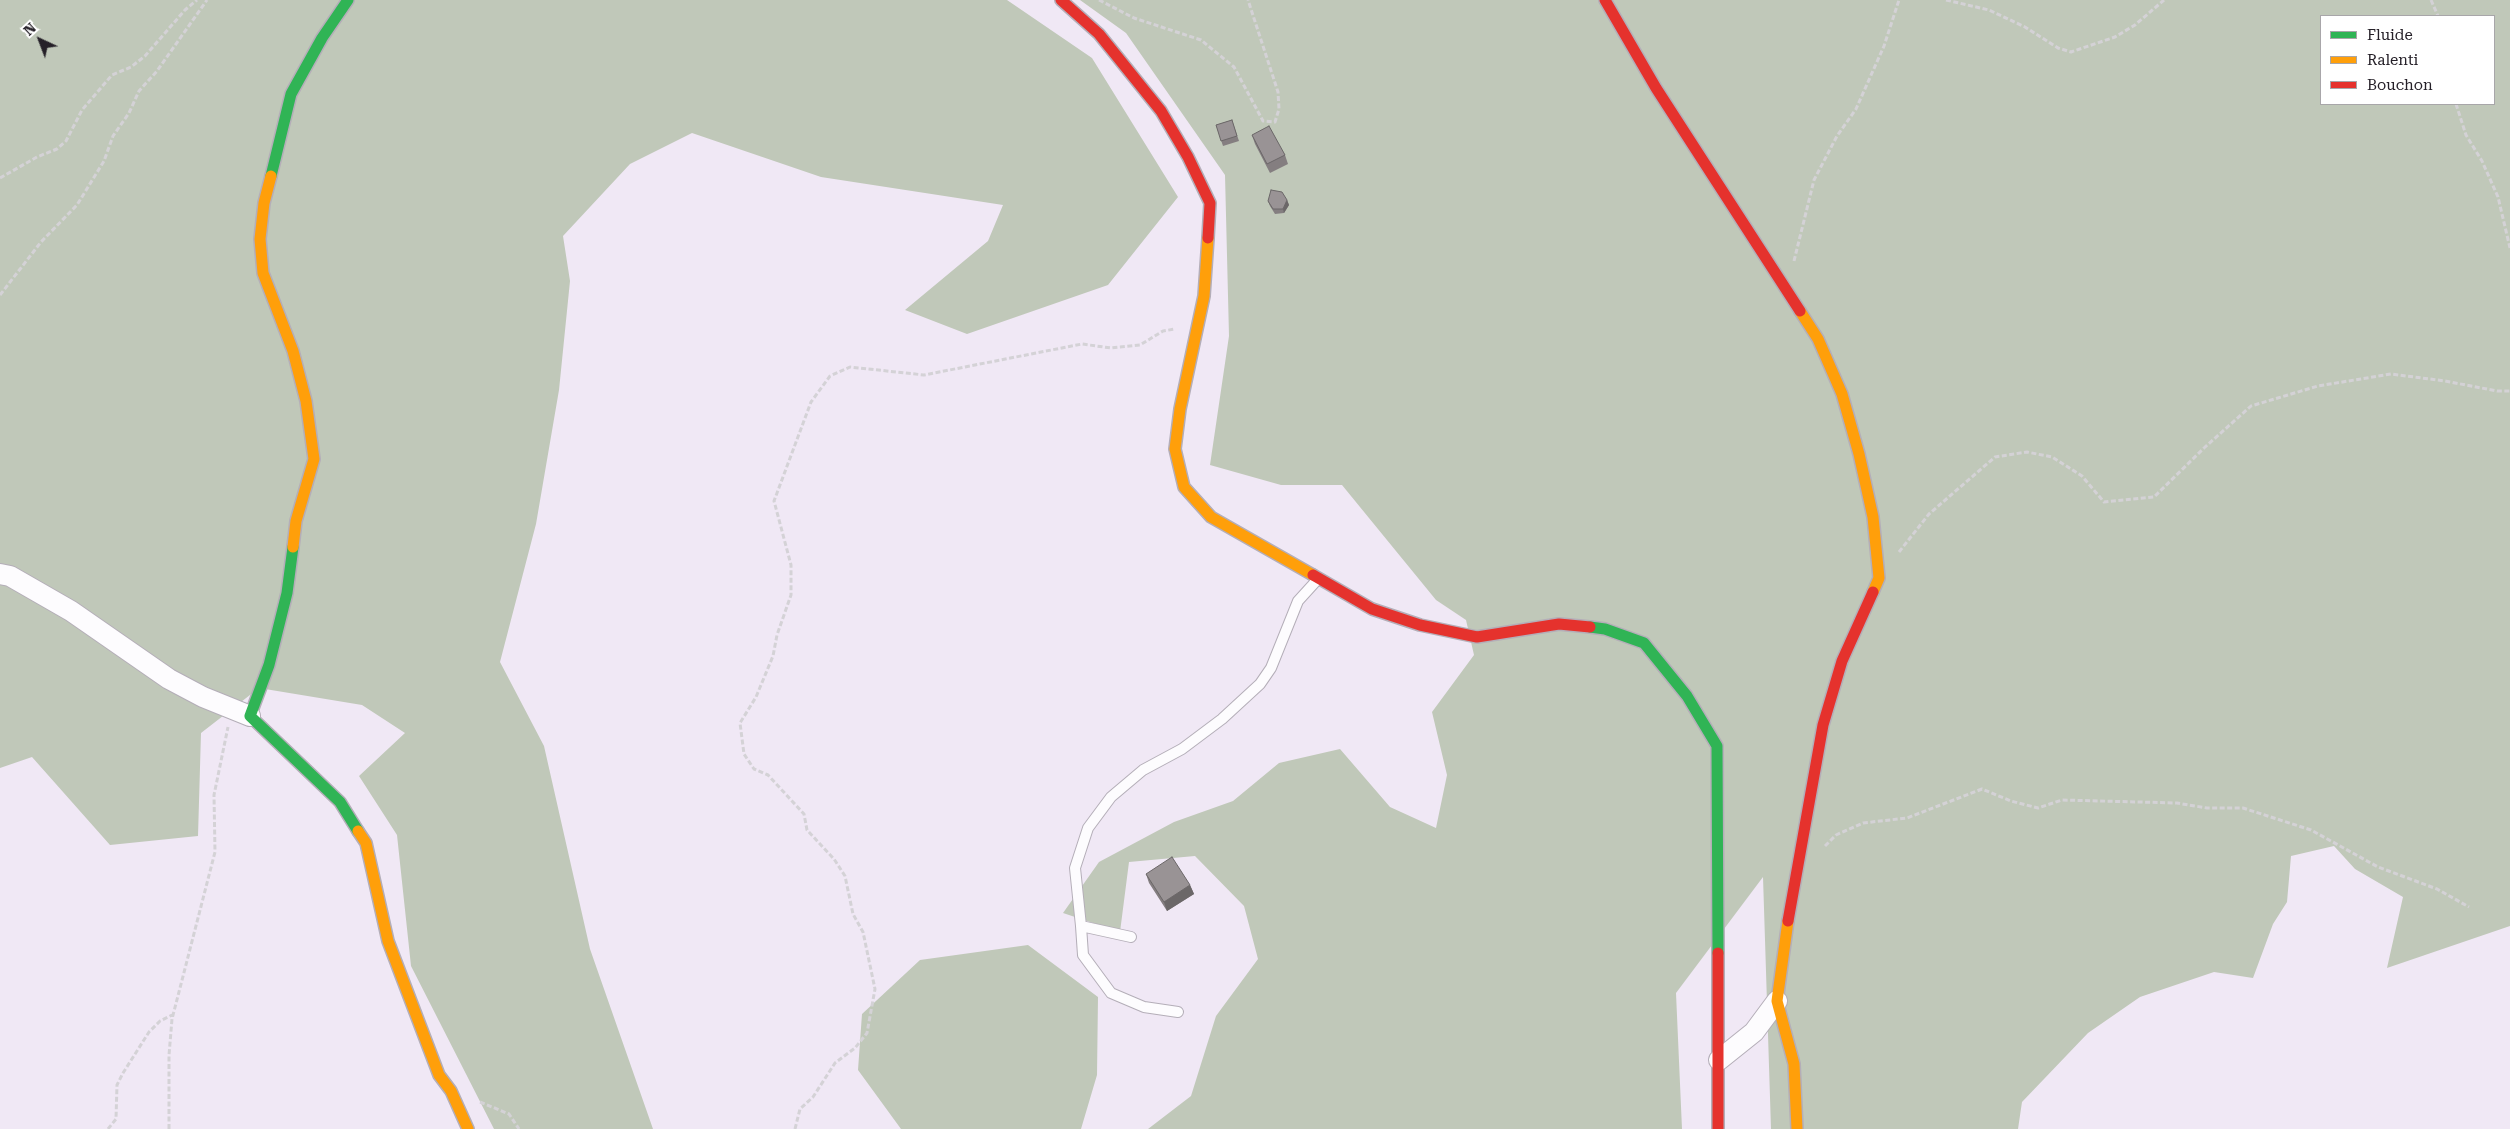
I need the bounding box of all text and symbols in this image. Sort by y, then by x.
north arrow [15,15,65,65]
legend [2320,15,2495,105]
text: N [20,20,39,39]
text: Fluide [2367,26,2413,44]
text: Ralenti [2367,51,2418,69]
text: Bouchon [2367,76,2433,94]

